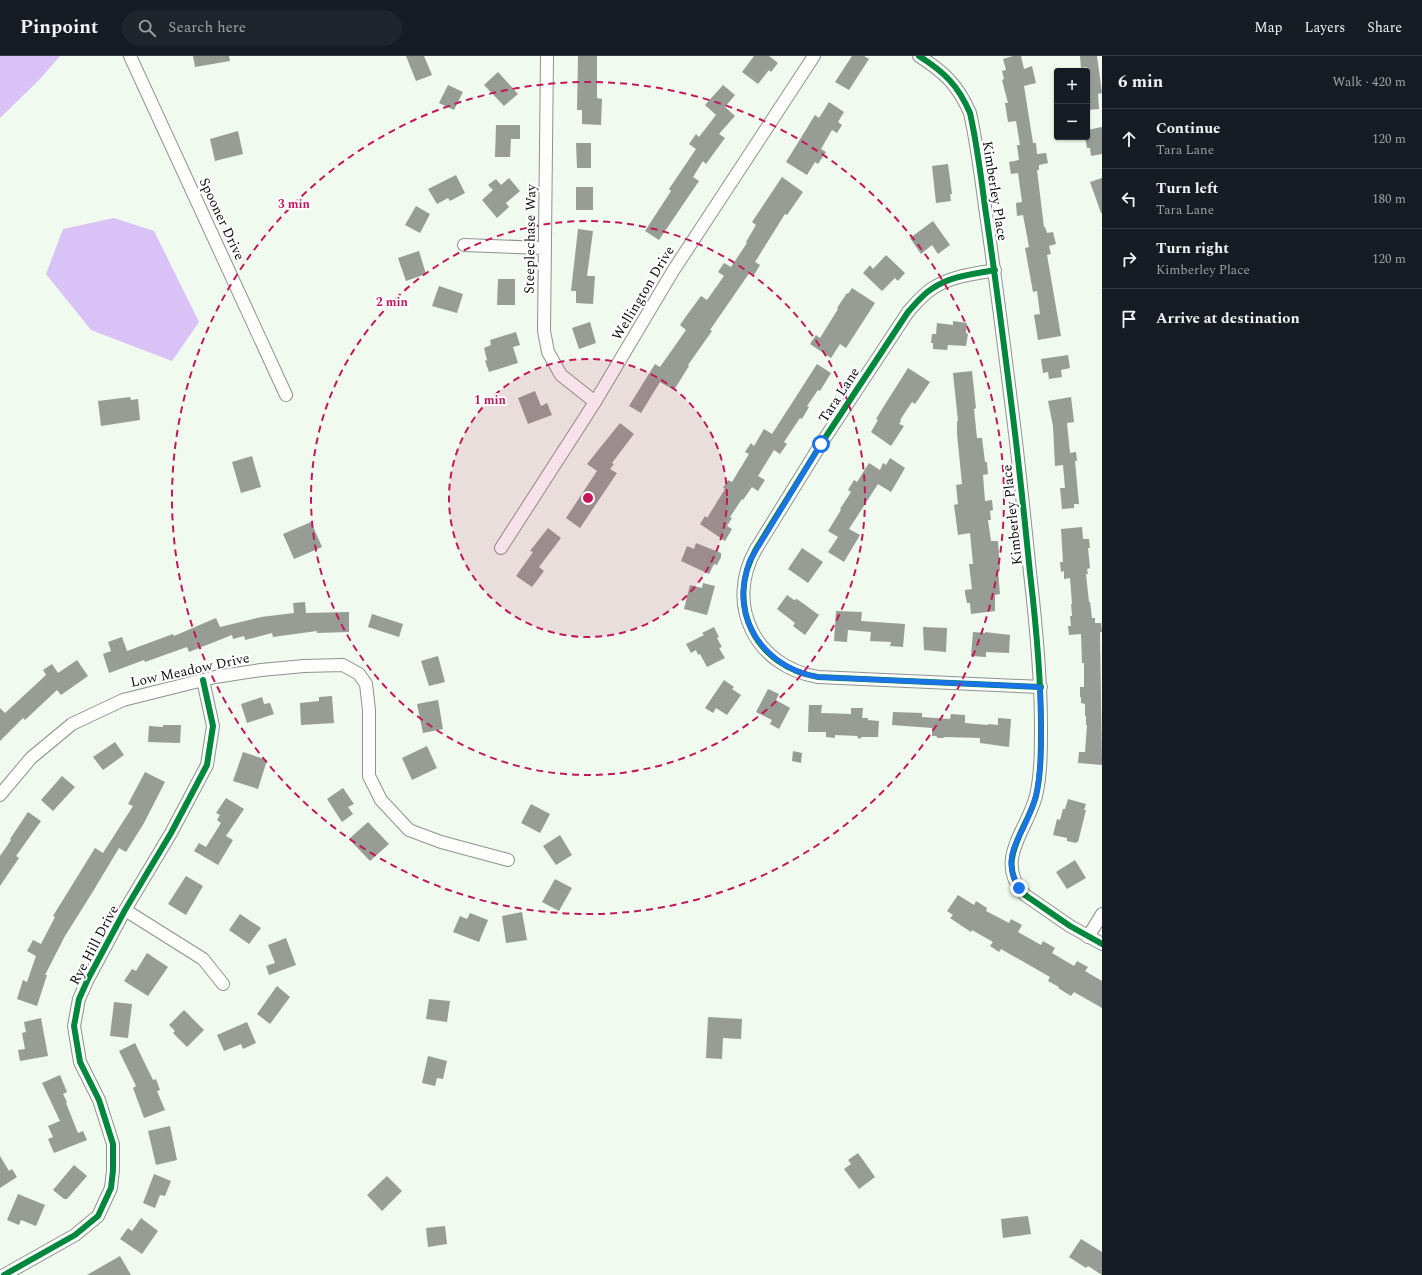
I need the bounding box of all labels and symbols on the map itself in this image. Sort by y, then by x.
street label: Kimberley Place [977,140,1013,243]
street label: Spooner Drive [194,174,250,264]
street label: Steeplechase Way [519,183,541,294]
text: 3 min [278,195,311,214]
street label: Wellington Drive [606,242,680,344]
text: 2 min [376,293,409,312]
street label: Tara Lane [813,363,865,427]
text: 1 min [474,391,507,410]
route start [812,435,830,453]
street label: Kimberley Place [996,463,1028,566]
centre of rings [581,491,595,505]
street label: Low Meadow Drive [128,647,252,693]
route end [1010,879,1028,897]
street label: Rye Hill Drive [64,901,124,989]

